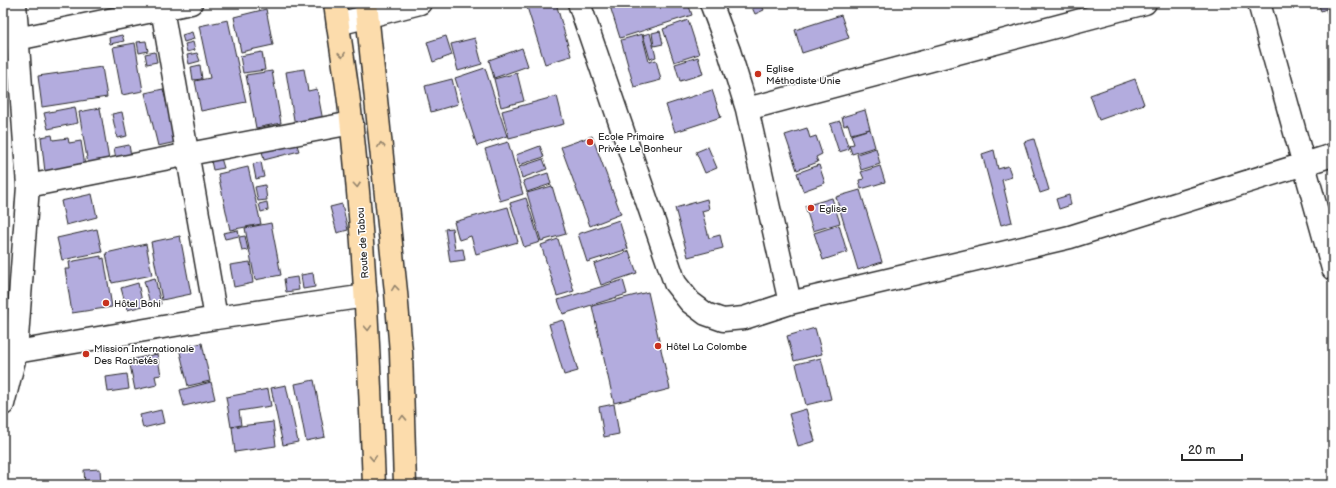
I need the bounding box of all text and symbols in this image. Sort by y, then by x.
one-way arrow [337,52,346,59]
place label: Eglise Méthodiste Unie [766,63,841,87]
marker: Eglise Méthodiste Unie [753,69,763,79]
place label: Ecole Primaire Privée Le Bonheur [598,131,683,155]
marker: Ecole Primaire Privée Le Bonheur [585,137,595,147]
one-way arrow [377,142,386,148]
one-way arrow [352,182,361,188]
marker: Eglise [806,203,816,213]
place label: Eglise [819,203,847,215]
street label: Route de Tabou [355,207,371,279]
one-way arrow [391,285,400,291]
marker: Hôtel Bohi [101,298,111,308]
place label: Hôtel Bohi [114,298,161,310]
one-way arrow [363,325,372,331]
marker: Hôtel La Colombe [653,341,663,351]
place label: Hôtel La Colombe [666,341,747,353]
place label: Mission Internationale Des Rachetés [94,343,194,367]
marker: Mission Internationale Des Rachetés [81,349,91,359]
one-way arrow [398,415,407,421]
scale bar [1182,436,1242,462]
text: 20 m [1188,443,1215,458]
one-way arrow [369,455,377,461]

